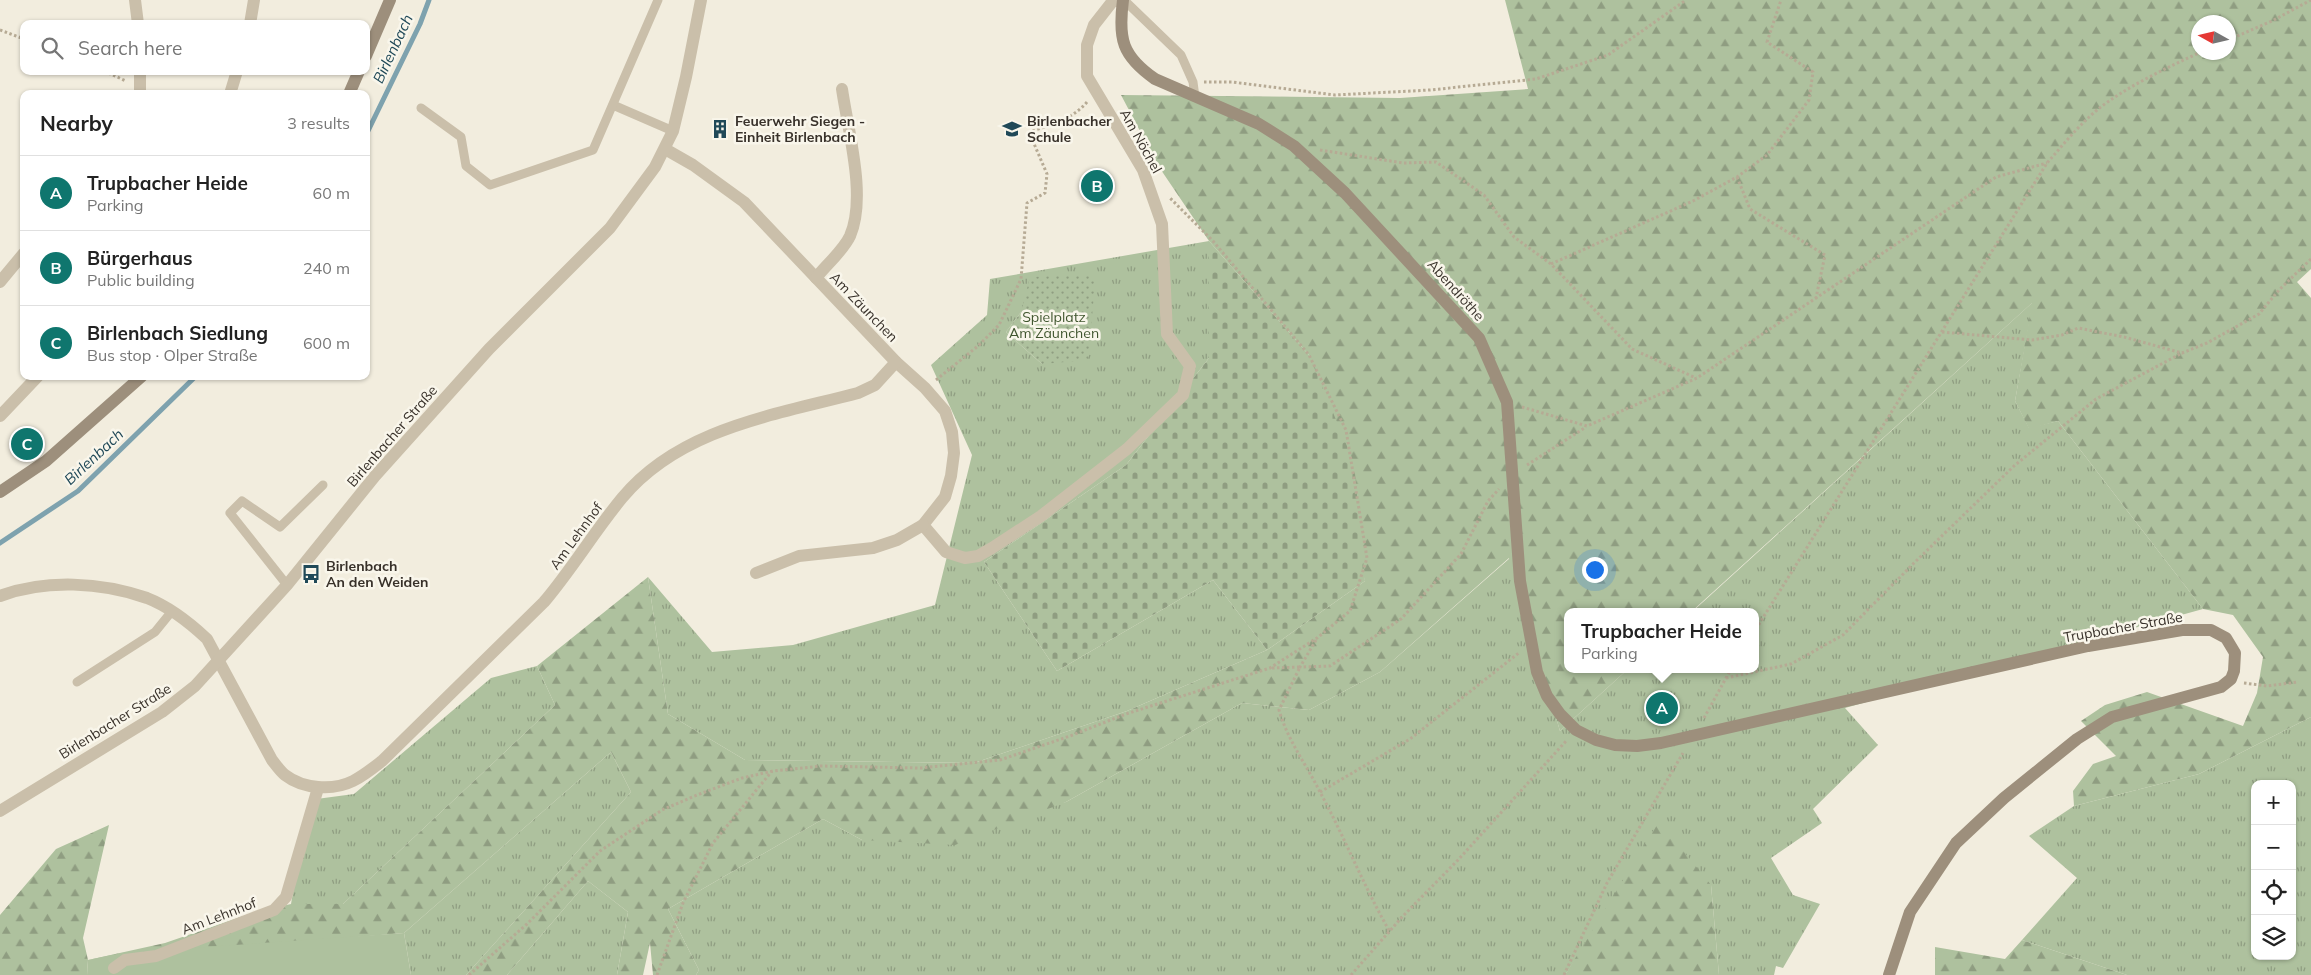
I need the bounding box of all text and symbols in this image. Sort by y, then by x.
water label: Birlenbach [368,11,417,86]
north arrow [2191,15,2236,60]
search box [20,20,370,75]
icon: search [38,34,66,62]
text: Search here [78,36,182,60]
street label: Am Nöchel [1116,106,1166,176]
text: Nearby [40,110,113,136]
place label: Feuerwehr Siegen - Einheit Birlenbach [735,112,865,146]
place label: Birlenbacher Schule [1027,112,1112,146]
text: 3 results [287,113,350,133]
building icon: Feuerwehr Siegen - Einheit Birlenbach [709,118,731,140]
school or university icon: Birlenbacher Schule [1001,118,1023,140]
pin: B [1081,167,1113,205]
text: Trupbacher Heide [87,171,248,195]
text: A [50,183,62,203]
text: 60 m [313,183,350,203]
text: Parking [87,195,144,215]
text: Bürgerhaus [87,246,193,270]
street label: Abendröthe [1424,256,1488,324]
text: B [50,258,62,278]
text: 240 m [303,258,350,278]
street label: Am Zäunchen [826,268,902,346]
text: Public building [87,270,195,290]
park label: Spielplatz Am Zäunchen [1009,308,1099,342]
text: Birlenbach Siedlung [87,321,268,345]
text: C [51,333,61,353]
text: 600 m [303,333,350,353]
text: Bus stop · Olper Straße [87,345,258,365]
street label: Birlenbacher Straße [343,381,441,491]
water label: Birlenbach [60,424,127,489]
pin: C [11,425,43,463]
street label: Am Lehnhof [546,499,607,573]
place label: Birlenbach An den Weiden [326,557,428,591]
your location [1582,557,1608,583]
bus stop icon: Birlenbach An den Weiden [300,563,322,585]
popup [1564,608,1759,673]
street label: Trupbacher Straße [2062,608,2184,646]
text: Trupbacher Heide [1581,619,1742,643]
text: Parking [1581,643,1638,663]
street label: Birlenbacher Straße [56,679,174,763]
pin: A [1646,689,1678,727]
map controls [2251,780,2296,960]
button: + [2251,780,2296,825]
button: − [2251,825,2296,870]
button: locate [2251,870,2296,915]
street label: Am Lehnhof [179,893,259,939]
button: layers [2251,915,2296,960]

